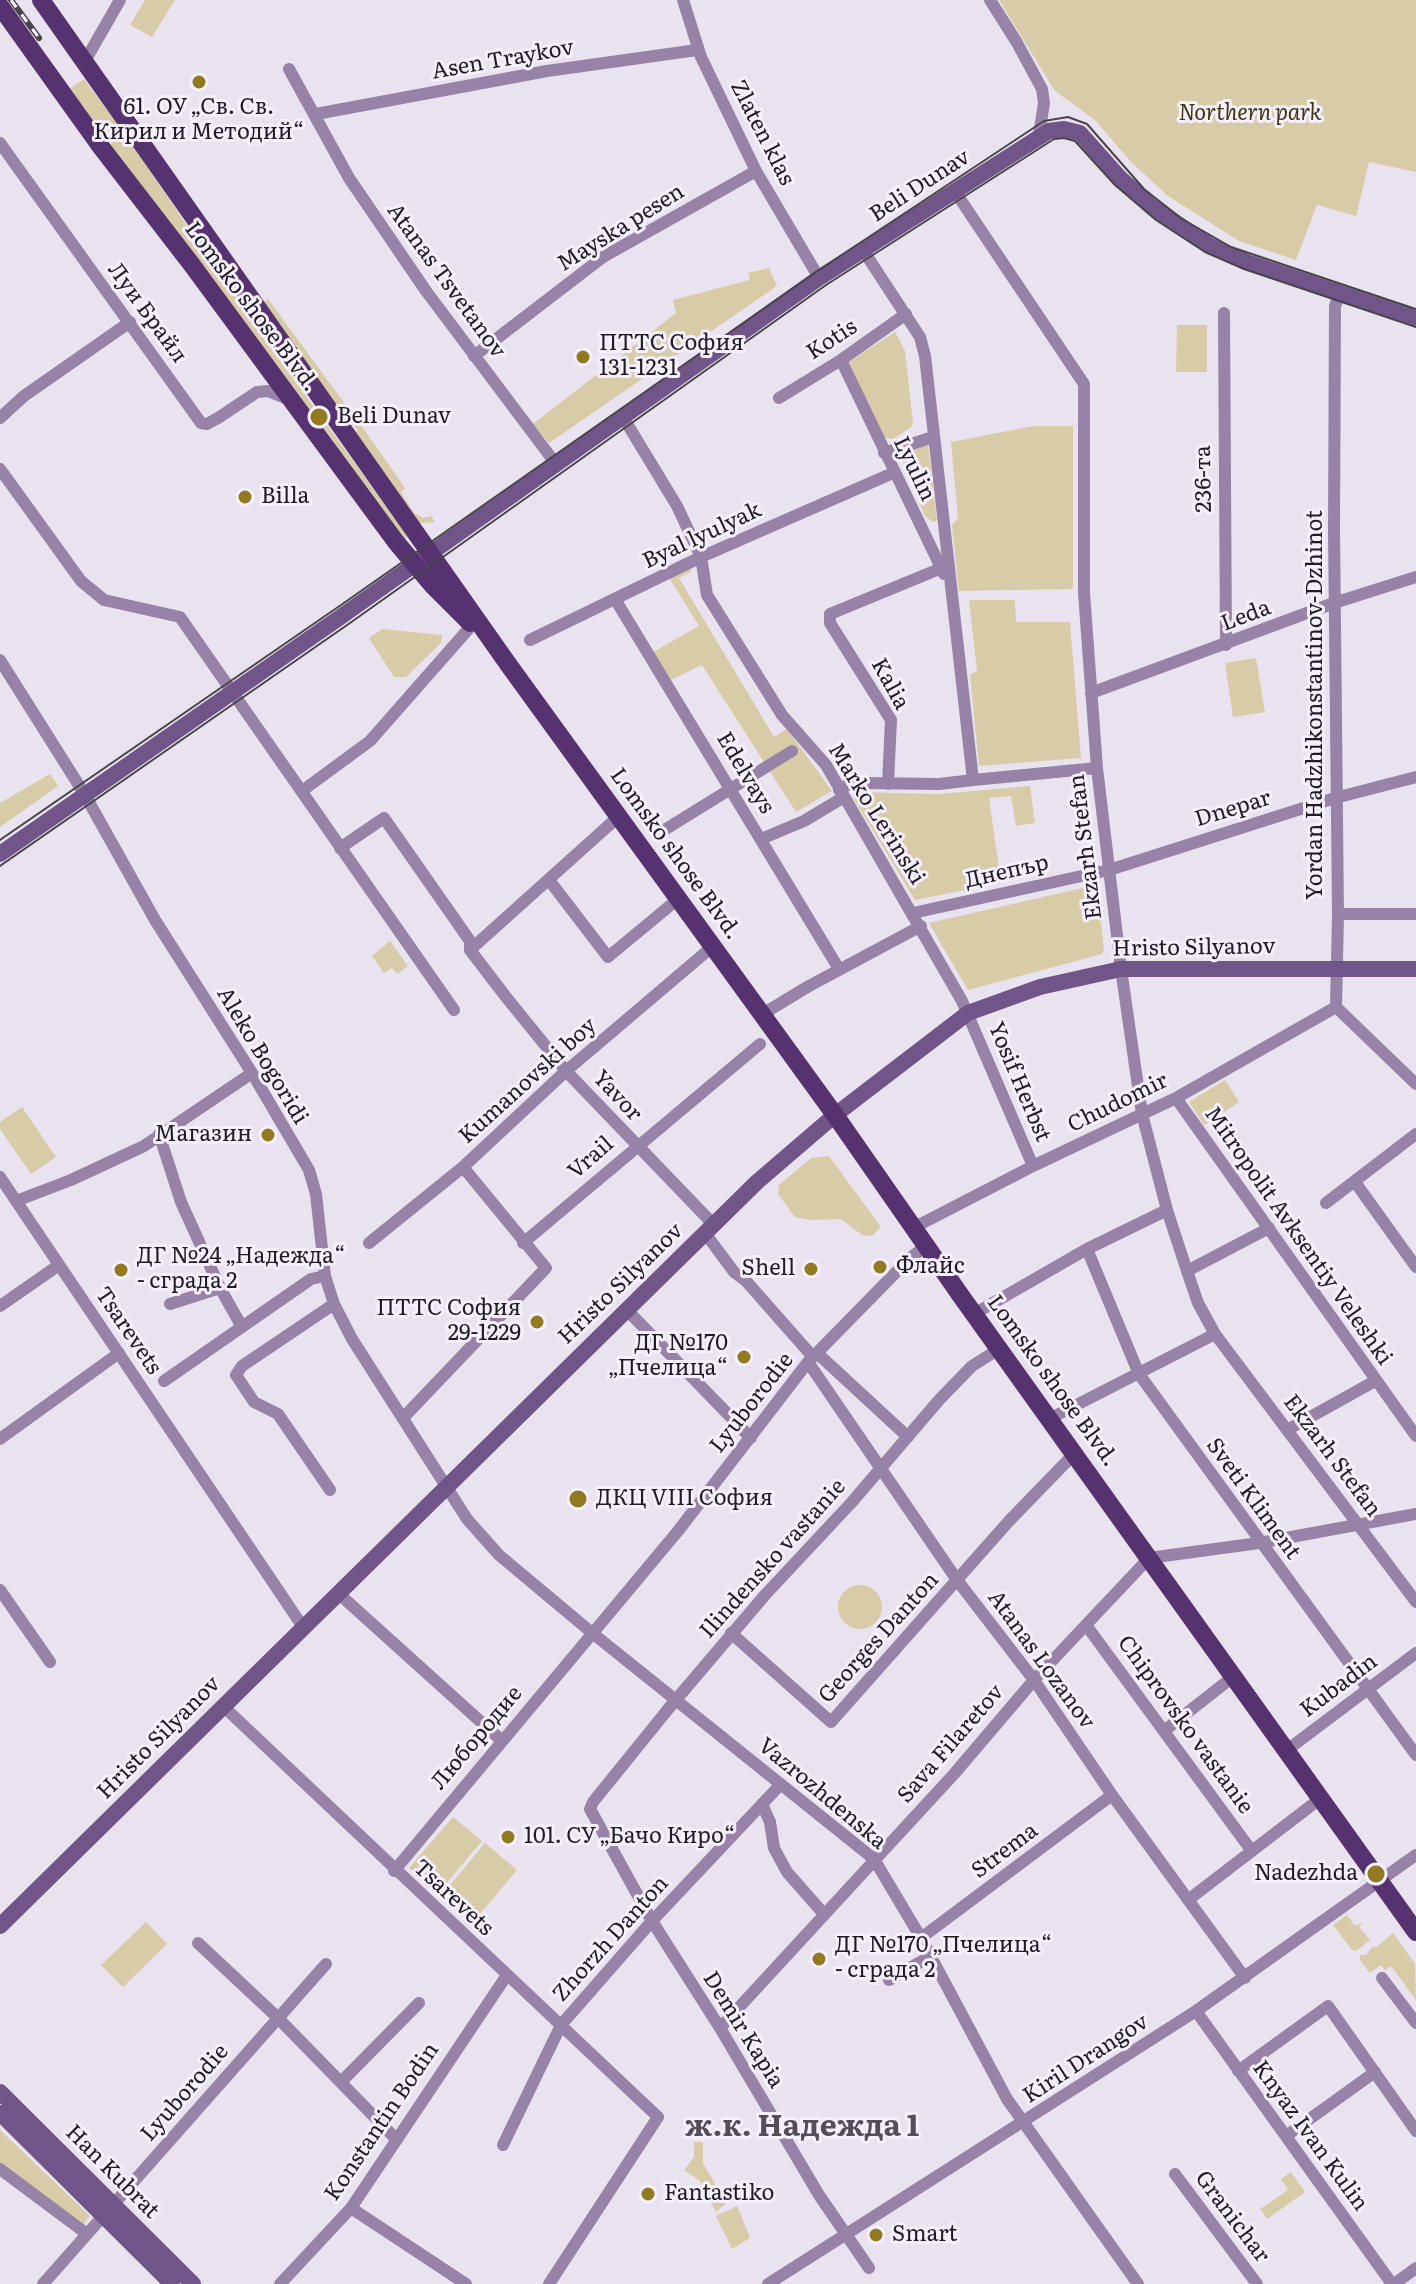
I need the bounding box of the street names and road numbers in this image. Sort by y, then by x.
street label: Asen Traykov [430,35,576,85]
street label: Zlaten klas [724,76,800,190]
street label: Beli Dunav [865,144,975,228]
street label: Mayska pesen [553,179,689,277]
street label: Atanas Tsvetanov [381,198,511,364]
street label: Lomsko shose Blvd. [179,217,323,397]
street label: Луи Брайл [102,258,192,368]
street label: Kotis [802,314,862,366]
street label: Lyulin [887,432,941,506]
street label: 236-та [1190,445,1218,513]
street label: Byal lyulyak [639,497,765,575]
street label: Yordan Hadzhikonstantinov-Dzhinot [1303,510,1329,900]
street label: Leda [1218,595,1274,637]
street label: Kalia [865,654,915,714]
street label: Edelvays [710,727,780,819]
street label: Marko Lerinski [822,738,930,890]
street label: Lomsko shose Blvd. [604,763,746,945]
street label: Ekzarh Stefan [1064,773,1108,921]
street label: Dnepar [1192,785,1274,833]
street label: Днепър [963,850,1051,894]
street label: Hristo Silyanov [1112,933,1276,963]
street label: Aleko Bogoridi [211,983,313,1129]
street label: Kumanovski boy [454,1012,602,1150]
street label: Yosif Herbst [982,1018,1056,1146]
street label: Yavor [587,1065,647,1127]
street label: Chudomir [1064,1067,1172,1139]
street label: Mitropolit Avksentiy Veleshki [1198,1102,1398,1370]
street label: Vrail [563,1131,619,1185]
street label: Hristo Silyanov [553,1218,689,1350]
street label: Tsarevets [89,1282,167,1380]
street label: Lomsko shose Blvd. [981,1290,1123,1472]
street label: Lyuborodie [705,1348,799,1458]
street label: Ekzarh Stefan [1277,1390,1387,1522]
street label: Sveti Kliment [1200,1433,1306,1565]
street label: Ilindensko vastanie [695,1474,851,1644]
street label: Georges Danton [813,1567,945,1709]
street label: Atanas Lozanov [982,1585,1100,1735]
street label: Chiprovsko vastanie [1112,1631,1258,1819]
street label: Kubadin [1295,1649,1383,1723]
street label: Hristo Silyanov [92,1671,226,1805]
street label: Sava Filaretov [892,1679,1010,1809]
street label: Любородие [426,1681,528,1795]
street label: Vazrozhdenska [752,1733,892,1855]
street label: Strema [967,1818,1043,1884]
street label: Tsarevets [407,1854,499,1942]
street label: Zhorzh Danton [548,1871,674,2007]
street label: Demir Kapia [697,1967,789,2093]
street label: Kiril Drangov [1018,2009,1154,2109]
street label: Konstantin Bodin [319,2038,445,2206]
street label: Lyuborodie [136,2039,234,2147]
street label: Knyaz Ivan Kulin [1247,2056,1373,2216]
street label: Han Kubrat [60,2120,164,2224]
street label: Granichar [1189,2166,1275,2268]

